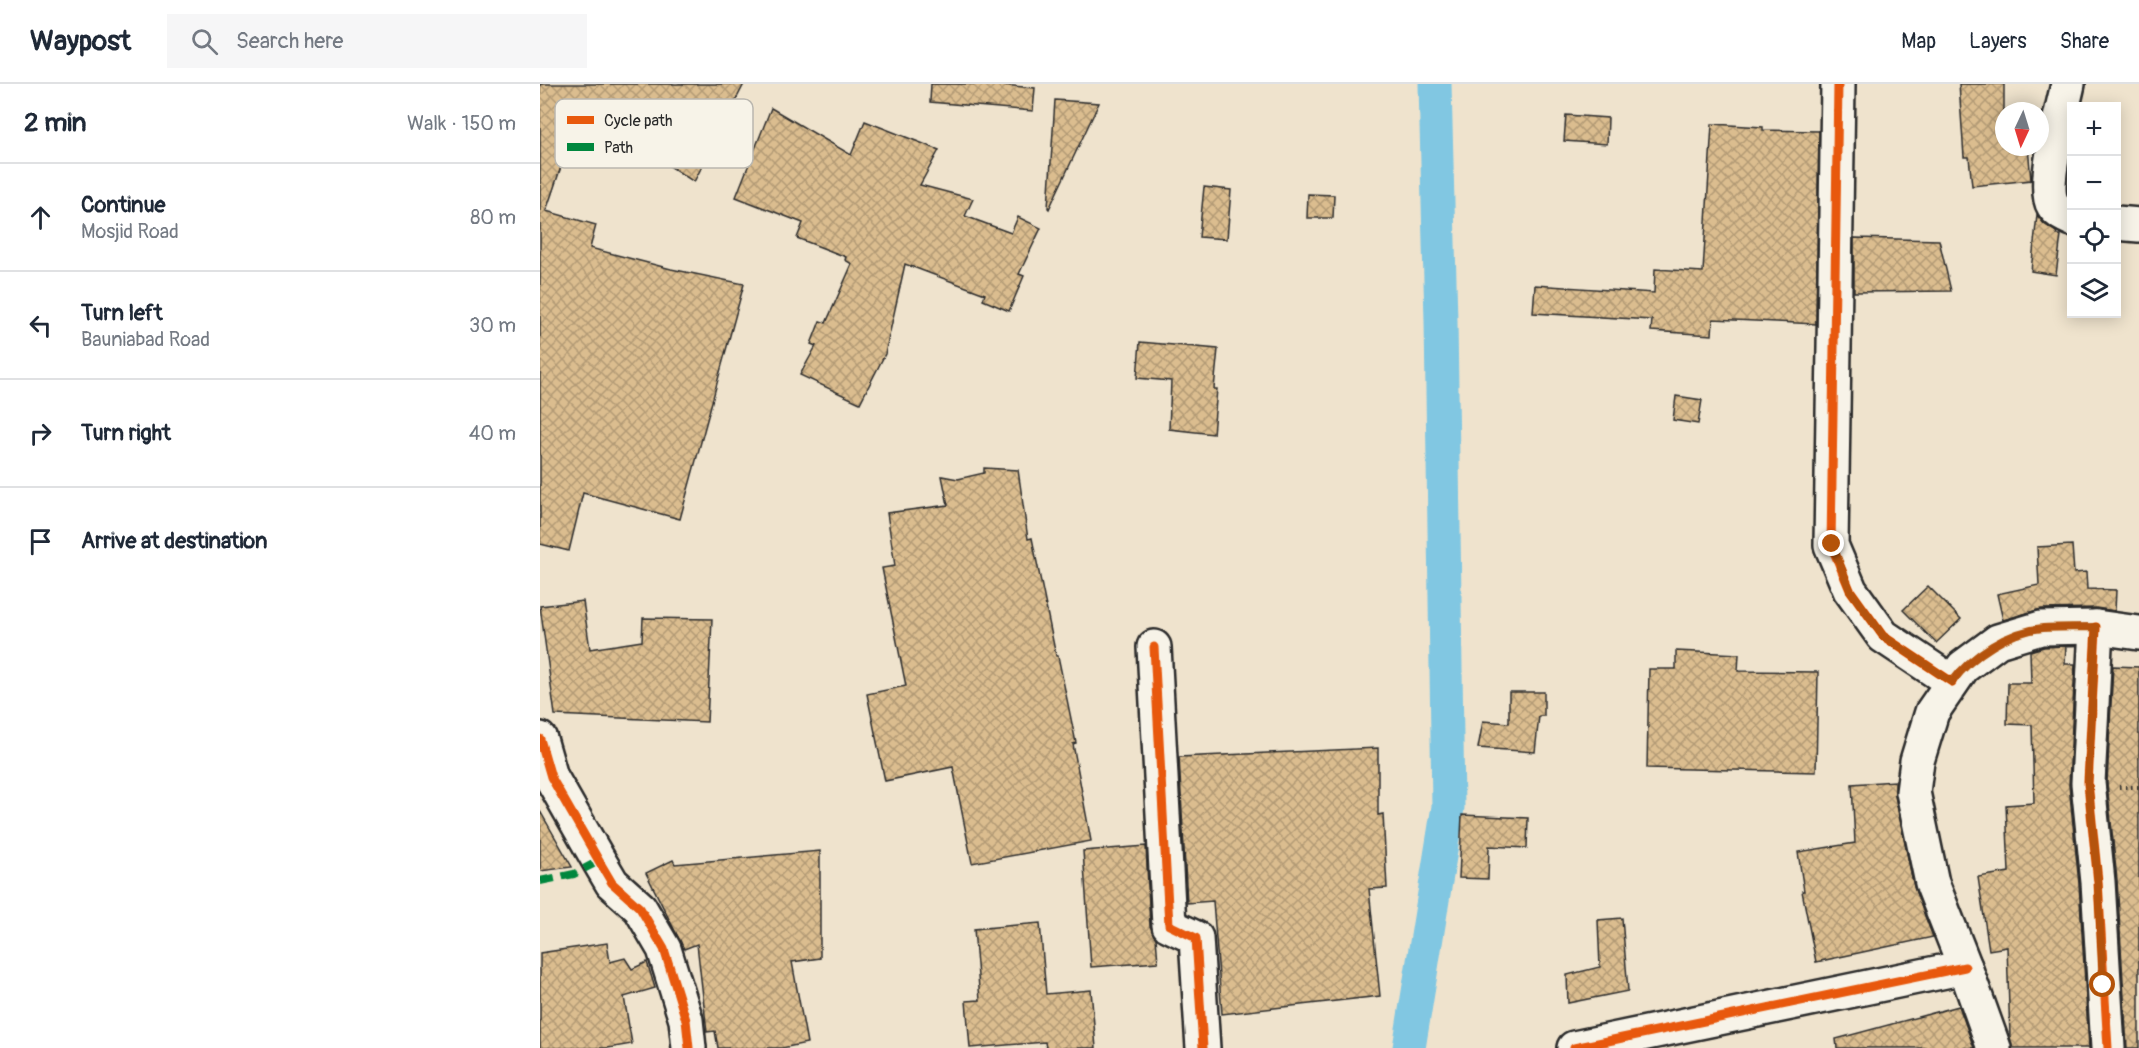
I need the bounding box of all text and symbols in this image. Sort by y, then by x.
search box [167,14,587,68]
text: Waypost [30,24,131,59]
icon: search [188,25,221,58]
text: Search here [236,27,343,55]
text: Map [1901,28,1936,55]
text: Layers [1969,28,2027,55]
text: Share [2060,28,2109,55]
legend [555,99,753,168]
north arrow [1995,102,2049,156]
map controls [2067,102,2121,318]
button: + [2067,102,2121,156]
text: 2 min [24,107,86,139]
text: Walk · 150 m [407,111,516,136]
text: Cycle path [604,111,672,131]
text: Path [604,138,633,158]
button: − [2067,156,2121,210]
text: Continue [81,191,165,219]
icon: ahead [24,201,57,234]
text: 80 m [470,205,516,230]
button: locate [2067,210,2121,264]
text: Mosjid Road [81,219,179,244]
button: layers [2067,264,2121,318]
text: Turn left [81,299,163,327]
icon: left [24,309,57,342]
text: 30 m [469,313,516,338]
text: Bauniabad Road [81,327,210,352]
icon: right [24,417,57,450]
text: Turn right [81,419,171,447]
text: 40 m [469,421,516,446]
icon: arrive [24,525,57,558]
text: Arrive at destination [81,527,267,555]
route end [1818,530,1844,556]
route start [2089,971,2115,997]

